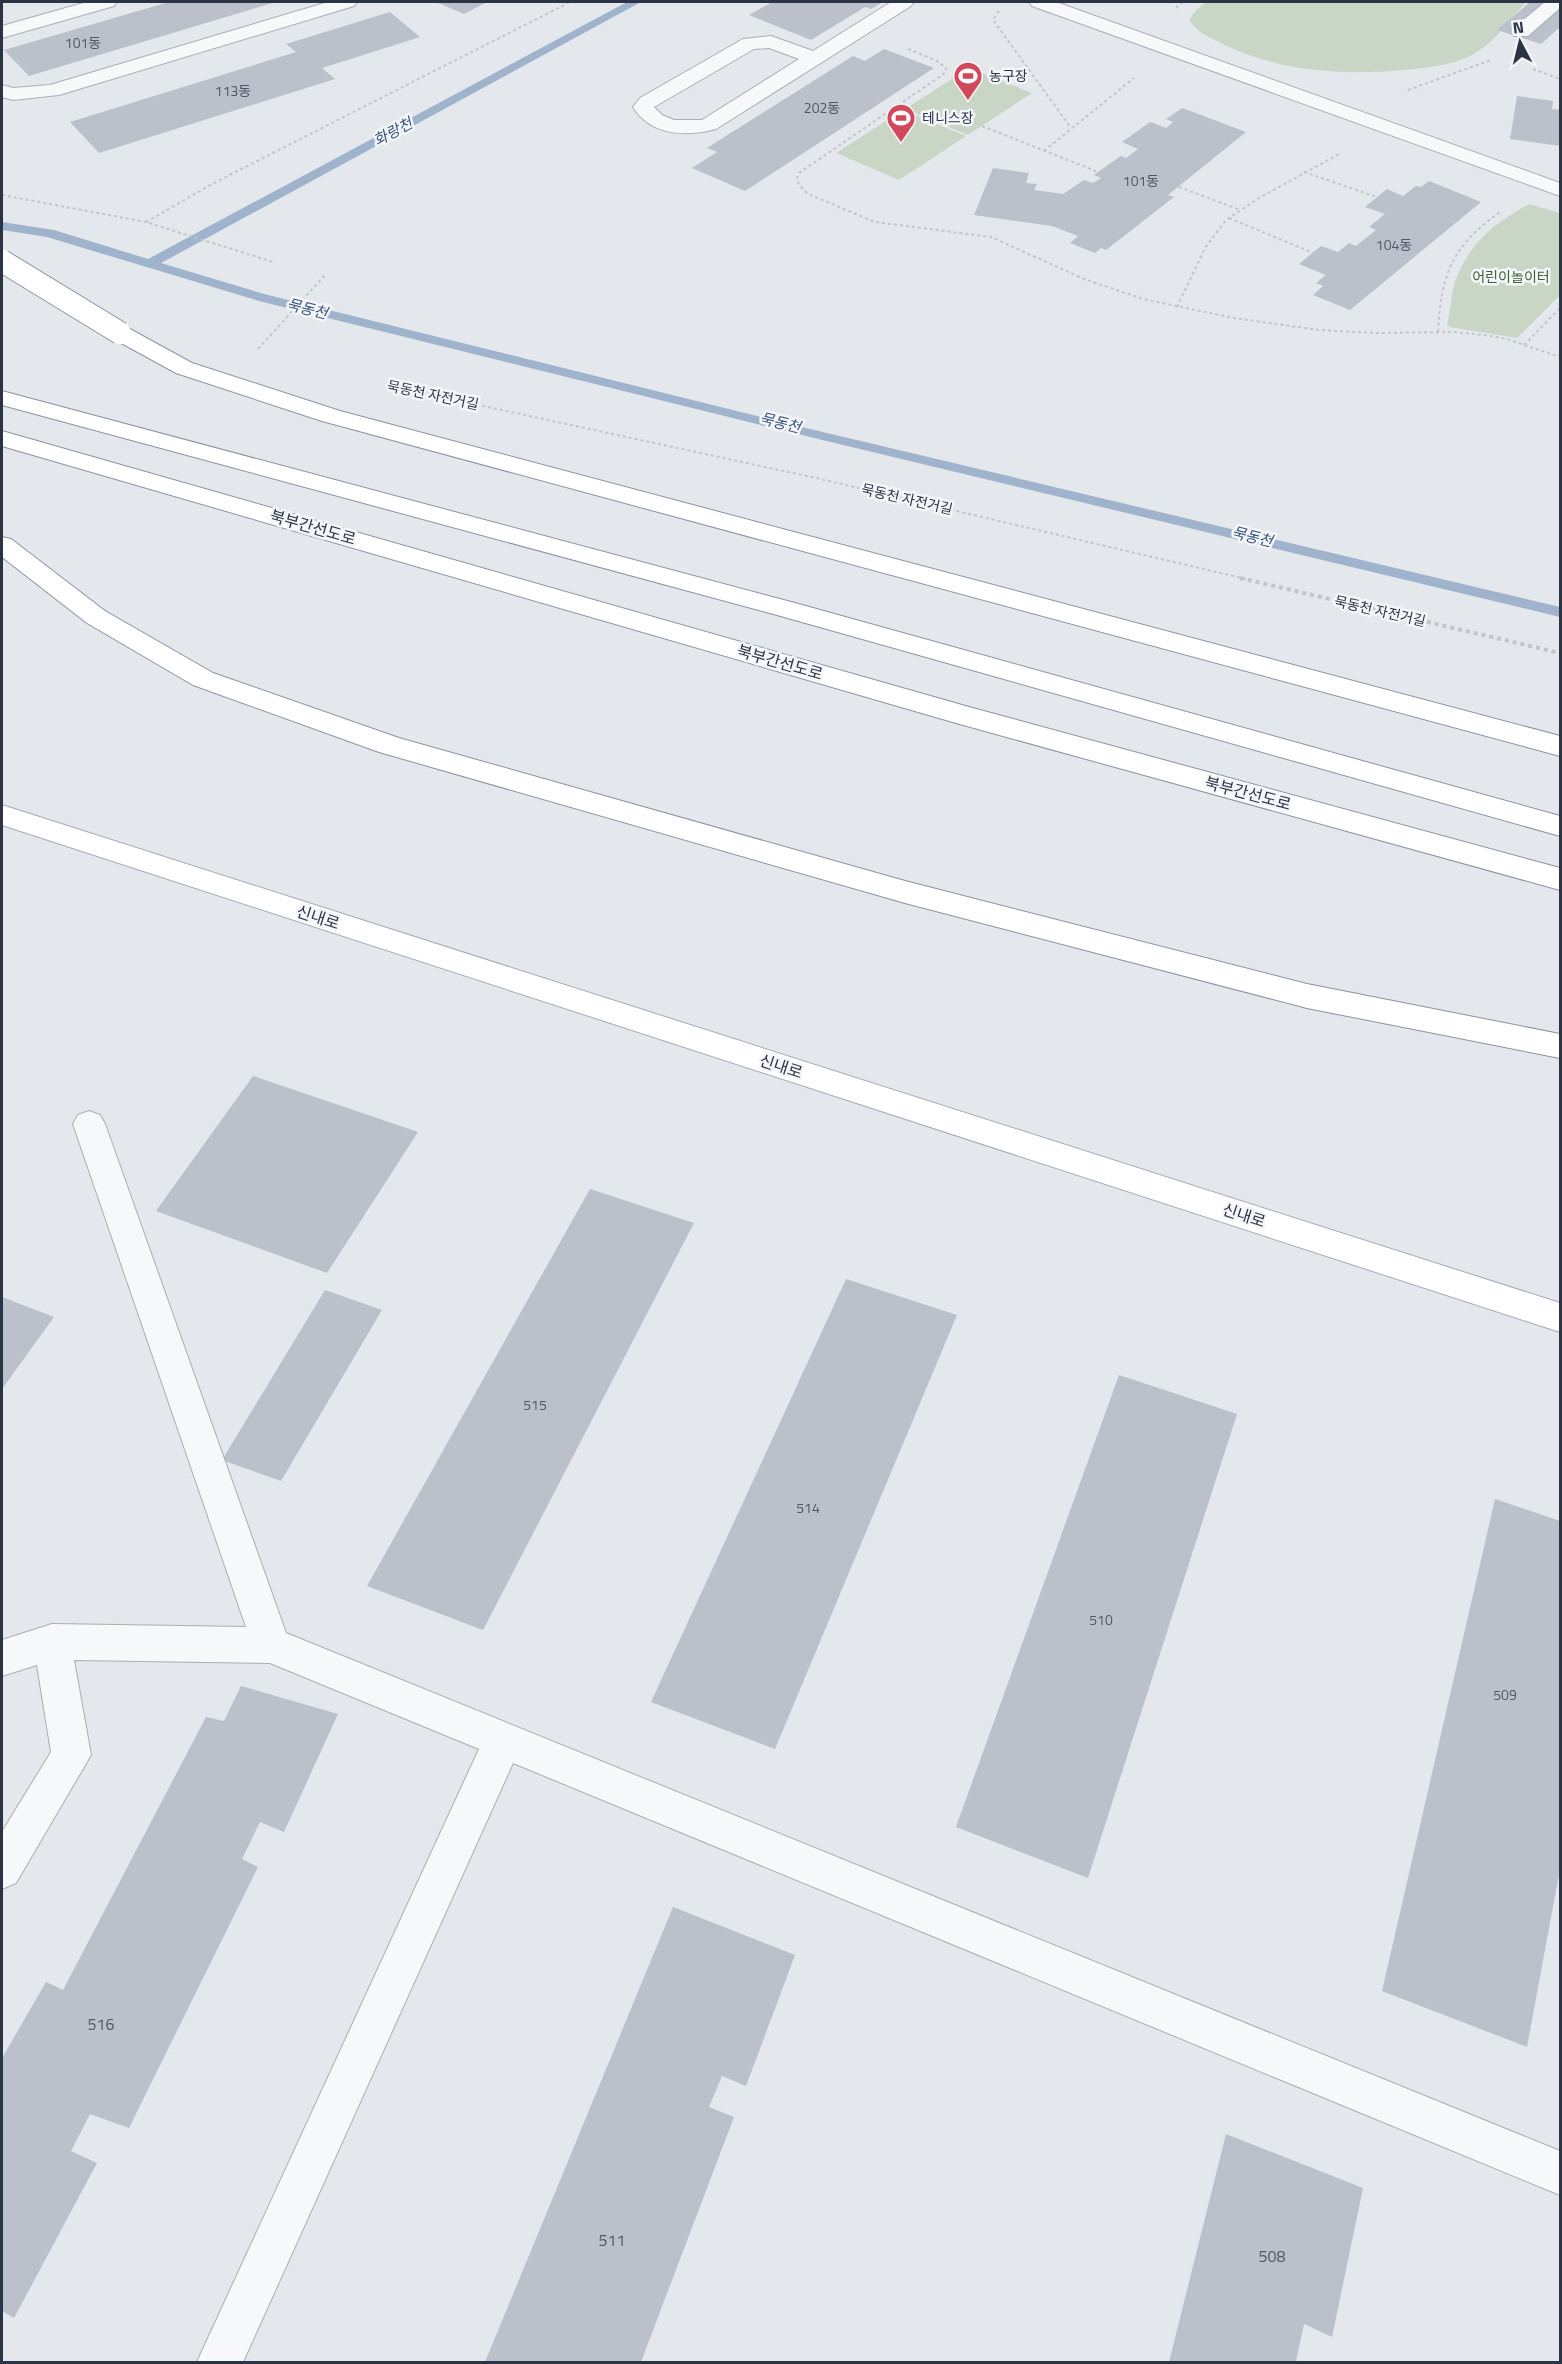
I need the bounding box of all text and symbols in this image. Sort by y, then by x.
north arrow [1490,12,1550,72]
text: N [1511,15,1525,40]
house number: 101동 [65,32,101,53]
sports icon: 농구장 [952,60,984,102]
place label: 농구장 [989,65,1028,86]
house number: 113동 [215,80,251,101]
house number: 202동 [804,97,840,118]
sports icon: 테니스장 [885,102,917,144]
place label: 테니스장 [922,107,974,128]
water label: 화랑천 [369,111,418,151]
house number: 101동 [1123,170,1159,191]
house number: 104동 [1376,234,1412,255]
park label: 어린이놀이터 [1472,266,1550,287]
water label: 묵동천 [284,292,332,325]
street label: 묵동천 자전거길 [385,375,481,414]
water label: 묵동천 [757,406,805,439]
street label: 묵동천 자전거길 [859,478,955,519]
street label: 북부간선도로 [267,503,359,551]
water label: 묵동천 [1229,520,1277,553]
street label: 묵동천 자전거길 [1332,590,1428,631]
street label: 북부간선도로 [734,638,826,686]
street label: 북부간선도로 [1202,770,1294,816]
street label: 신내로 [293,899,343,935]
street label: 신내로 [756,1048,806,1084]
street label: 신내로 [1219,1197,1269,1233]
house number: 515 [523,1394,547,1415]
house number: 514 [796,1497,820,1518]
house number: 510 [1089,1609,1113,1630]
house number: 509 [1493,1684,1517,1705]
house number: 516 [88,2012,114,2036]
house number: 511 [599,2228,625,2252]
house number: 508 [1259,2244,1285,2268]

